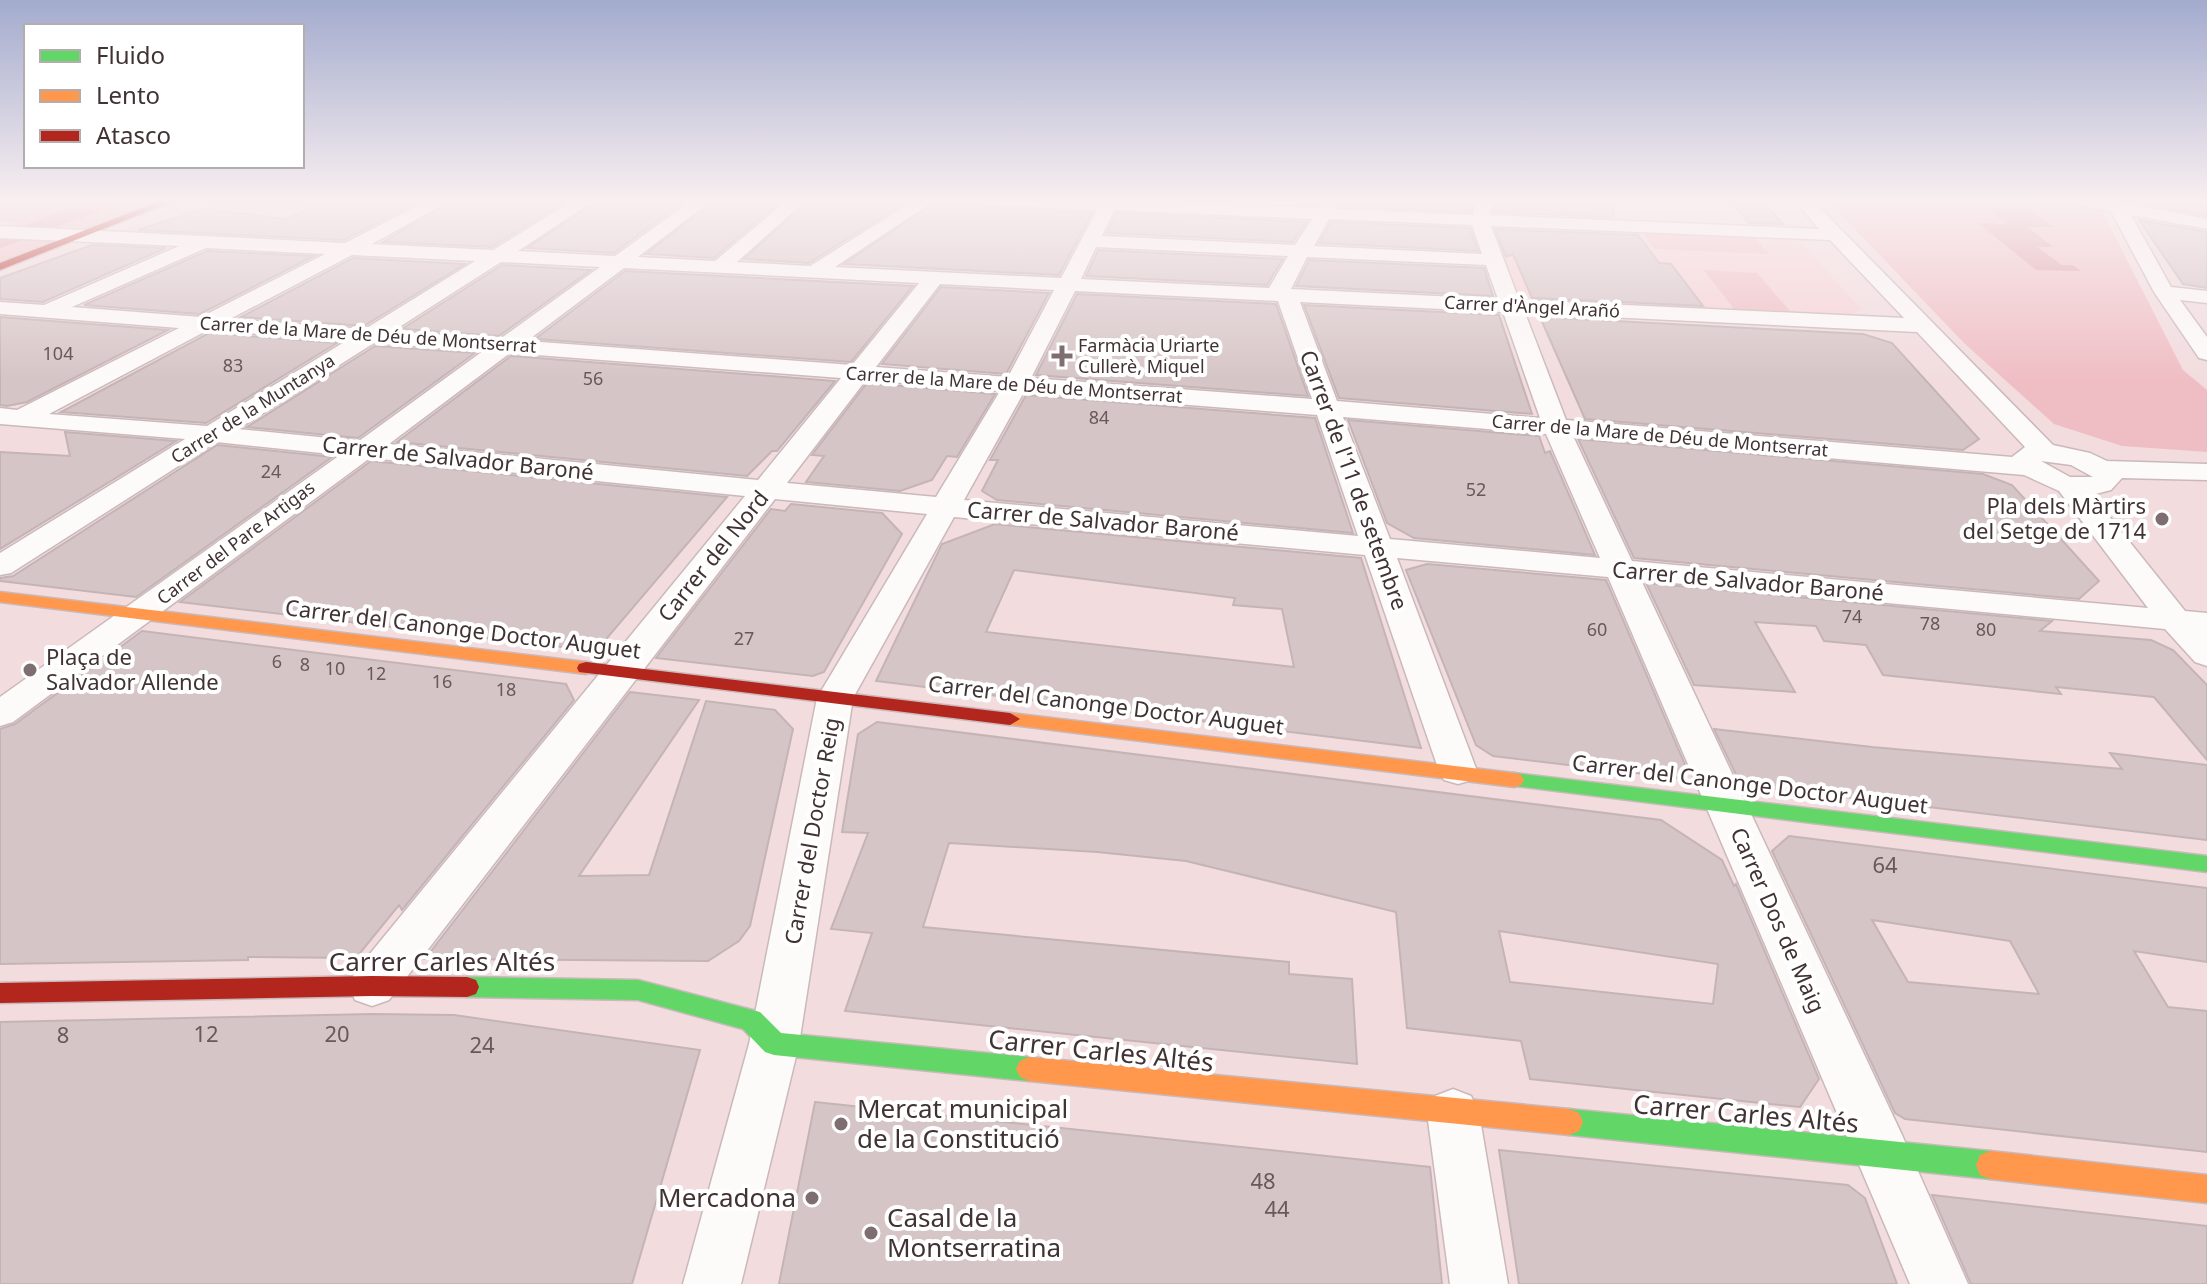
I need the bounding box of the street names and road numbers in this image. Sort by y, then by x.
street label: Carrer d'Àngel Arañó [1444,289,1621,323]
street label: Carrer de la Mare de Déu de Montserrat [199,310,538,358]
street label: Carrer de l'11 de setembre [1294,346,1416,614]
street label: Carrer de la Muntanya [166,348,339,468]
street label: Carrer de la Mare de Déu de Montserrat [845,360,1184,408]
street label: Carrer de la Mare de Déu de Montserrat [1491,408,1830,462]
street label: Carrer de Salvador Baroné [321,428,595,486]
street label: Carrer del Pare Artigas [152,475,319,609]
street label: Carrer del Nord [650,483,774,627]
street label: Carrer de Salvador Baroné [966,493,1240,547]
street label: Carrer de Salvador Baroné [1611,553,1885,607]
street label: Carrer del Canonge Doctor Auguet [284,591,643,665]
street label: Carrer del Canonge Doctor Auguet [927,667,1286,741]
street label: Carrer del Doctor Reig [776,715,846,947]
street label: Carrer del Canonge Doctor Auguet [1571,746,1930,820]
street label: Carrer Dos de Maig [1725,822,1833,1017]
street label: Carrer Carles Altés [329,943,555,979]
street label: Carrer Carles Altés [987,1020,1216,1080]
street label: Carrer Carles Altés [1632,1085,1860,1141]

